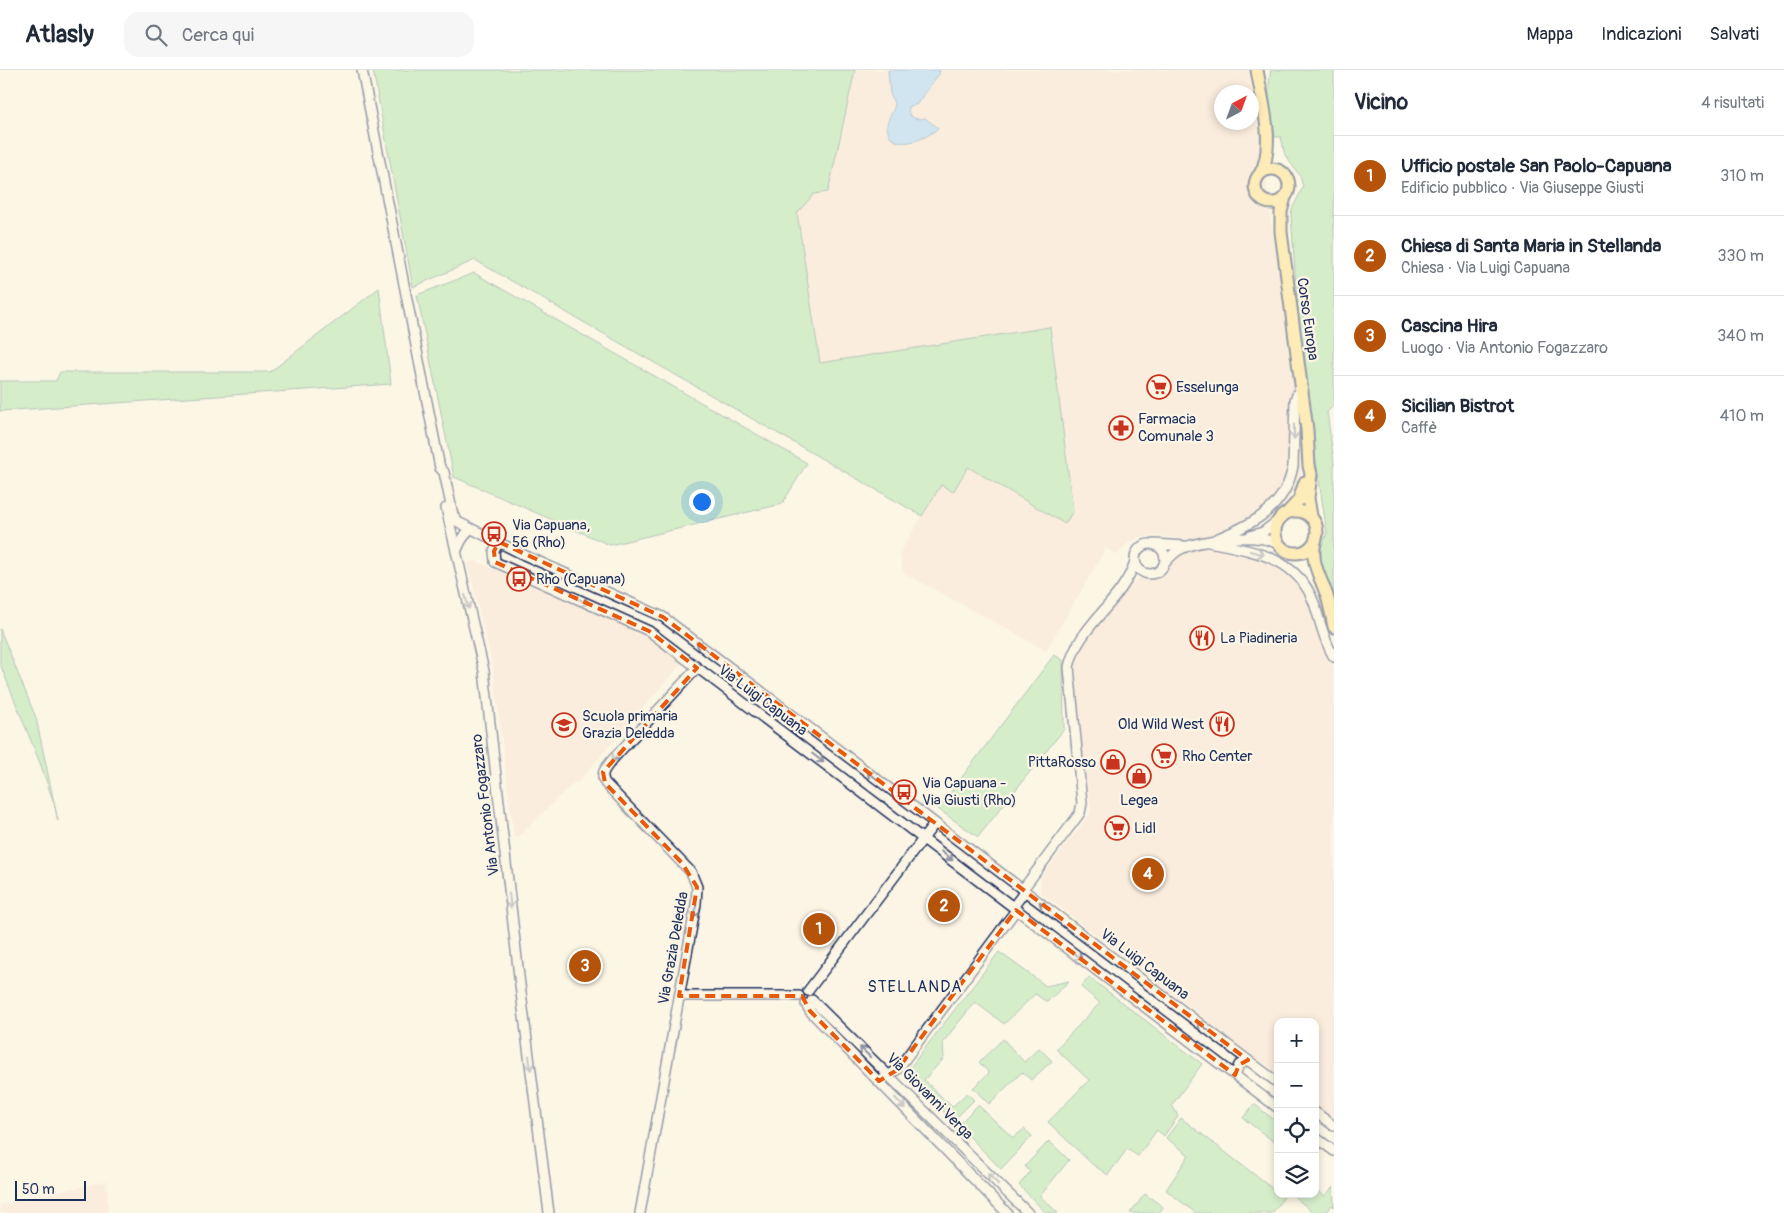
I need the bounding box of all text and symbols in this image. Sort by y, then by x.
search box [124,12,474,57]
text: Atlasly [25,20,94,49]
icon: search [142,21,170,49]
text: Cerca qui [182,23,254,47]
text: Mappa [1526,23,1573,46]
text: Indicazioni [1601,23,1681,46]
text: Salvati [1709,23,1759,46]
north arrow [1214,85,1259,130]
text: Vicino [1354,89,1408,116]
text: 4 risultati [1701,93,1764,113]
text: Ufficio postale San Paolo-Capuana [1401,154,1672,178]
text: 1 [1367,166,1373,186]
text: 310 m [1720,166,1764,186]
text: Edificio pubblico · Via Giuseppe Giusti [1401,178,1644,198]
text: Chiesa di Santa Maria in Stellanda [1401,234,1661,258]
text: 2 [1366,246,1374,266]
text: 330 m [1718,246,1764,266]
text: Chiesa · Via Luigi Capuana [1401,258,1570,278]
street label: Corso Europa [1292,276,1323,362]
text: Cascina Hira [1401,314,1498,338]
text: 3 [1366,326,1374,346]
text: 340 m [1717,326,1764,346]
text: Luogo · Via Antonio Fogazzaro [1401,338,1608,358]
supermarket icon: Esselunga [1146,374,1172,400]
place label: Esselunga [1176,378,1239,397]
text: Sicilian Bistrot [1401,394,1514,418]
text: 4 [1365,406,1375,426]
text: 410 m [1720,406,1764,426]
place label: Farmacia Comunale 3 [1138,410,1214,446]
pharmacy icon: Farmacia Comunale 3 [1108,415,1134,441]
text: Caffè [1401,418,1437,438]
one-way arrow [1289,423,1299,439]
your location [689,489,715,515]
place label: Via Capuana, 56 (Rho) [512,516,590,552]
bus stop icon: Via Capuana, 56 (Rho) [481,521,507,547]
one-way arrow [1248,548,1264,558]
bus stop icon: Rho (Capuana) [506,566,532,592]
place label: Rho (Capuana) [536,570,626,589]
one-way arrow [463,594,472,610]
one-way arrow [574,596,589,606]
restaurant icon: La Piadineria [1189,625,1215,651]
place label: La Piadineria [1220,629,1297,648]
one-way arrow [695,641,709,651]
street label: Via Luigi Capuana [714,661,811,740]
place label: Scuola primaria Grazia Deledda [582,707,678,743]
restaurant icon: Old Wild West [1209,711,1235,737]
school or university icon: Scuola primaria Grazia Deledda [551,712,577,738]
place label: Old Wild West [1118,715,1205,734]
street label: Via Antonio Fogazzaro [467,733,504,877]
supermarket icon: Rho Center [1151,743,1177,769]
place label: Rho Center [1182,747,1253,766]
one-way arrow [611,749,623,762]
shop icon: PittaRosso [1100,749,1126,775]
one-way arrow [811,753,824,764]
place label: PittaRosso [1028,753,1096,772]
shop icon: Legea [1126,763,1152,789]
one-way arrow [866,771,880,781]
place label: Via Capuana - Via Giusti (Rho) [922,774,1017,810]
bus stop icon: Via Capuana - Via Giusti (Rho) [891,779,917,805]
place label: Legea [1120,791,1158,810]
supermarket icon: Lidl [1104,815,1130,841]
place label: Lidl [1134,819,1156,838]
one-way arrow [940,851,953,862]
pin: 4 [1132,855,1164,893]
pin: 2 [928,887,960,925]
street label: Via Grazia Deledda [654,890,693,1006]
one-way arrow [505,893,515,909]
one-way arrow [1039,900,1052,911]
one-way arrow [690,902,699,918]
pin: 1 [803,910,835,948]
street label: Via Luigi Capuana [1096,925,1193,1004]
pin: 3 [569,947,601,985]
one-way arrow [1069,950,1083,960]
district label: STELLANDA [867,977,963,997]
map controls [1274,1018,1319,1198]
button: + [1274,1018,1319,1063]
one-way arrow [1196,1021,1210,1031]
one-way arrow [859,1046,872,1058]
street label: Via Giovanni Verga [882,1049,977,1144]
one-way arrow [525,1054,535,1070]
button: − [1274,1063,1319,1108]
one-way arrow [894,1097,906,1109]
button: locate [1274,1108,1319,1153]
button: layers [1274,1153,1319,1198]
one-way arrow [987,1173,1000,1185]
scale bar [15,1178,86,1201]
text: 50 m [22,1181,55,1198]

